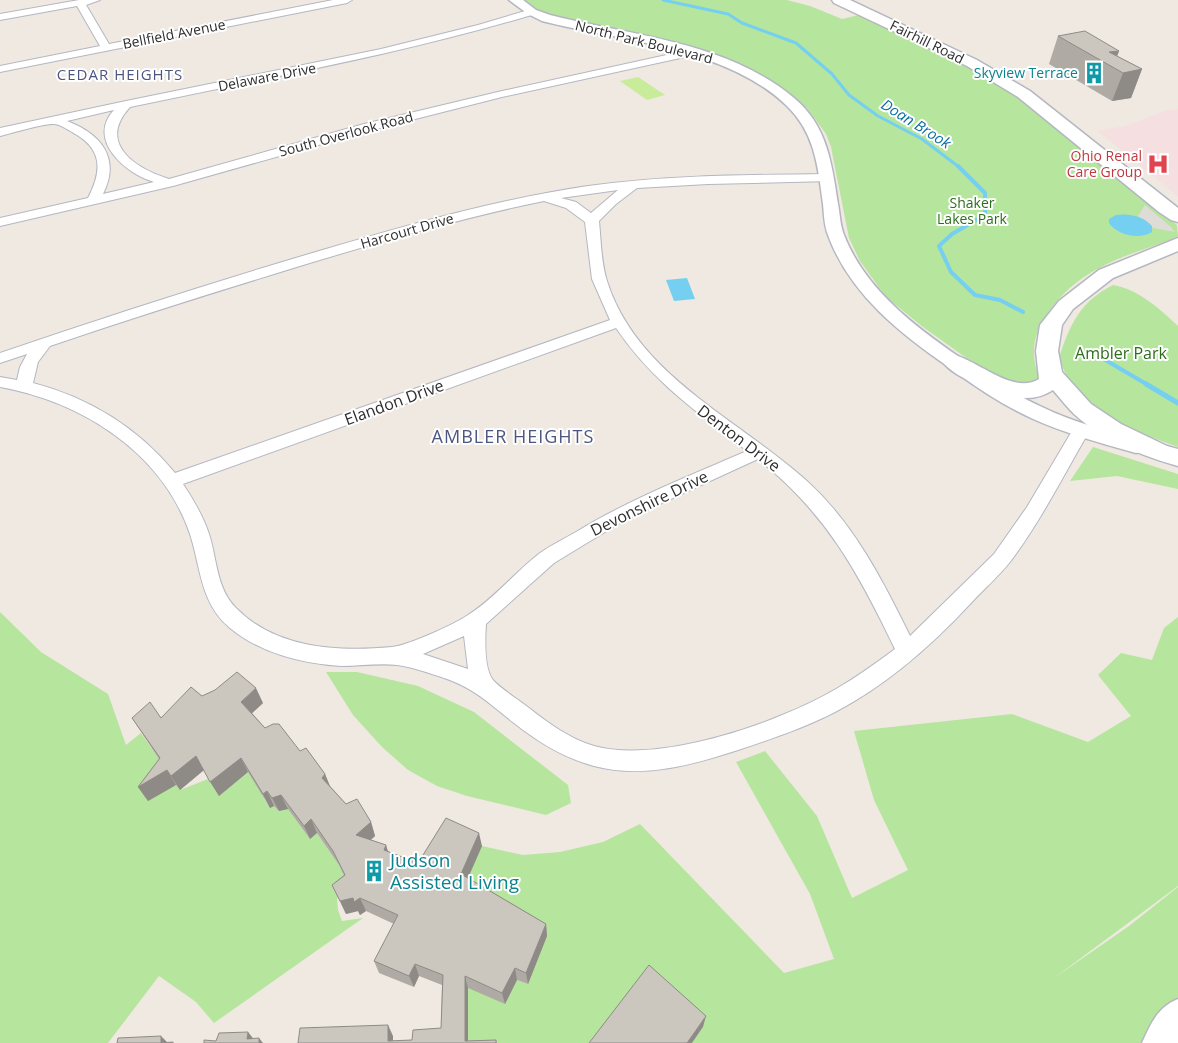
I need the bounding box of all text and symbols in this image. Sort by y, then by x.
street label: Bellfield Avenue [121,14,227,53]
street label: North Park Boulevard [573,15,715,68]
street label: Fairhill Road [887,15,968,68]
street label: Delaware Drive [216,58,318,95]
building icon: Skyview Terrace [1081,60,1107,86]
place label: Skyview Terrace [974,63,1078,82]
district label: CEDAR HEIGHTS [57,64,183,84]
water label: Doan Brook [878,94,956,153]
street label: South Overlook Road [277,106,415,161]
place label: Ohio Renal Care Group [1067,146,1142,181]
hospital icon: Ohio Renal Care Group [1145,151,1171,177]
park label: Shaker Lakes Park [937,193,1008,228]
street label: Harcourt Drive [358,208,456,253]
park label: Ambler Park [1075,342,1168,364]
street label: Elandon Drive [341,374,447,430]
street label: Denton Drive [693,399,785,477]
district label: AMBLER HEIGHTS [432,424,594,448]
street label: Devonshire Drive [587,465,712,541]
place label: Judson Assisted Living [388,847,519,895]
building icon: Judson Assisted Living [361,858,387,884]

